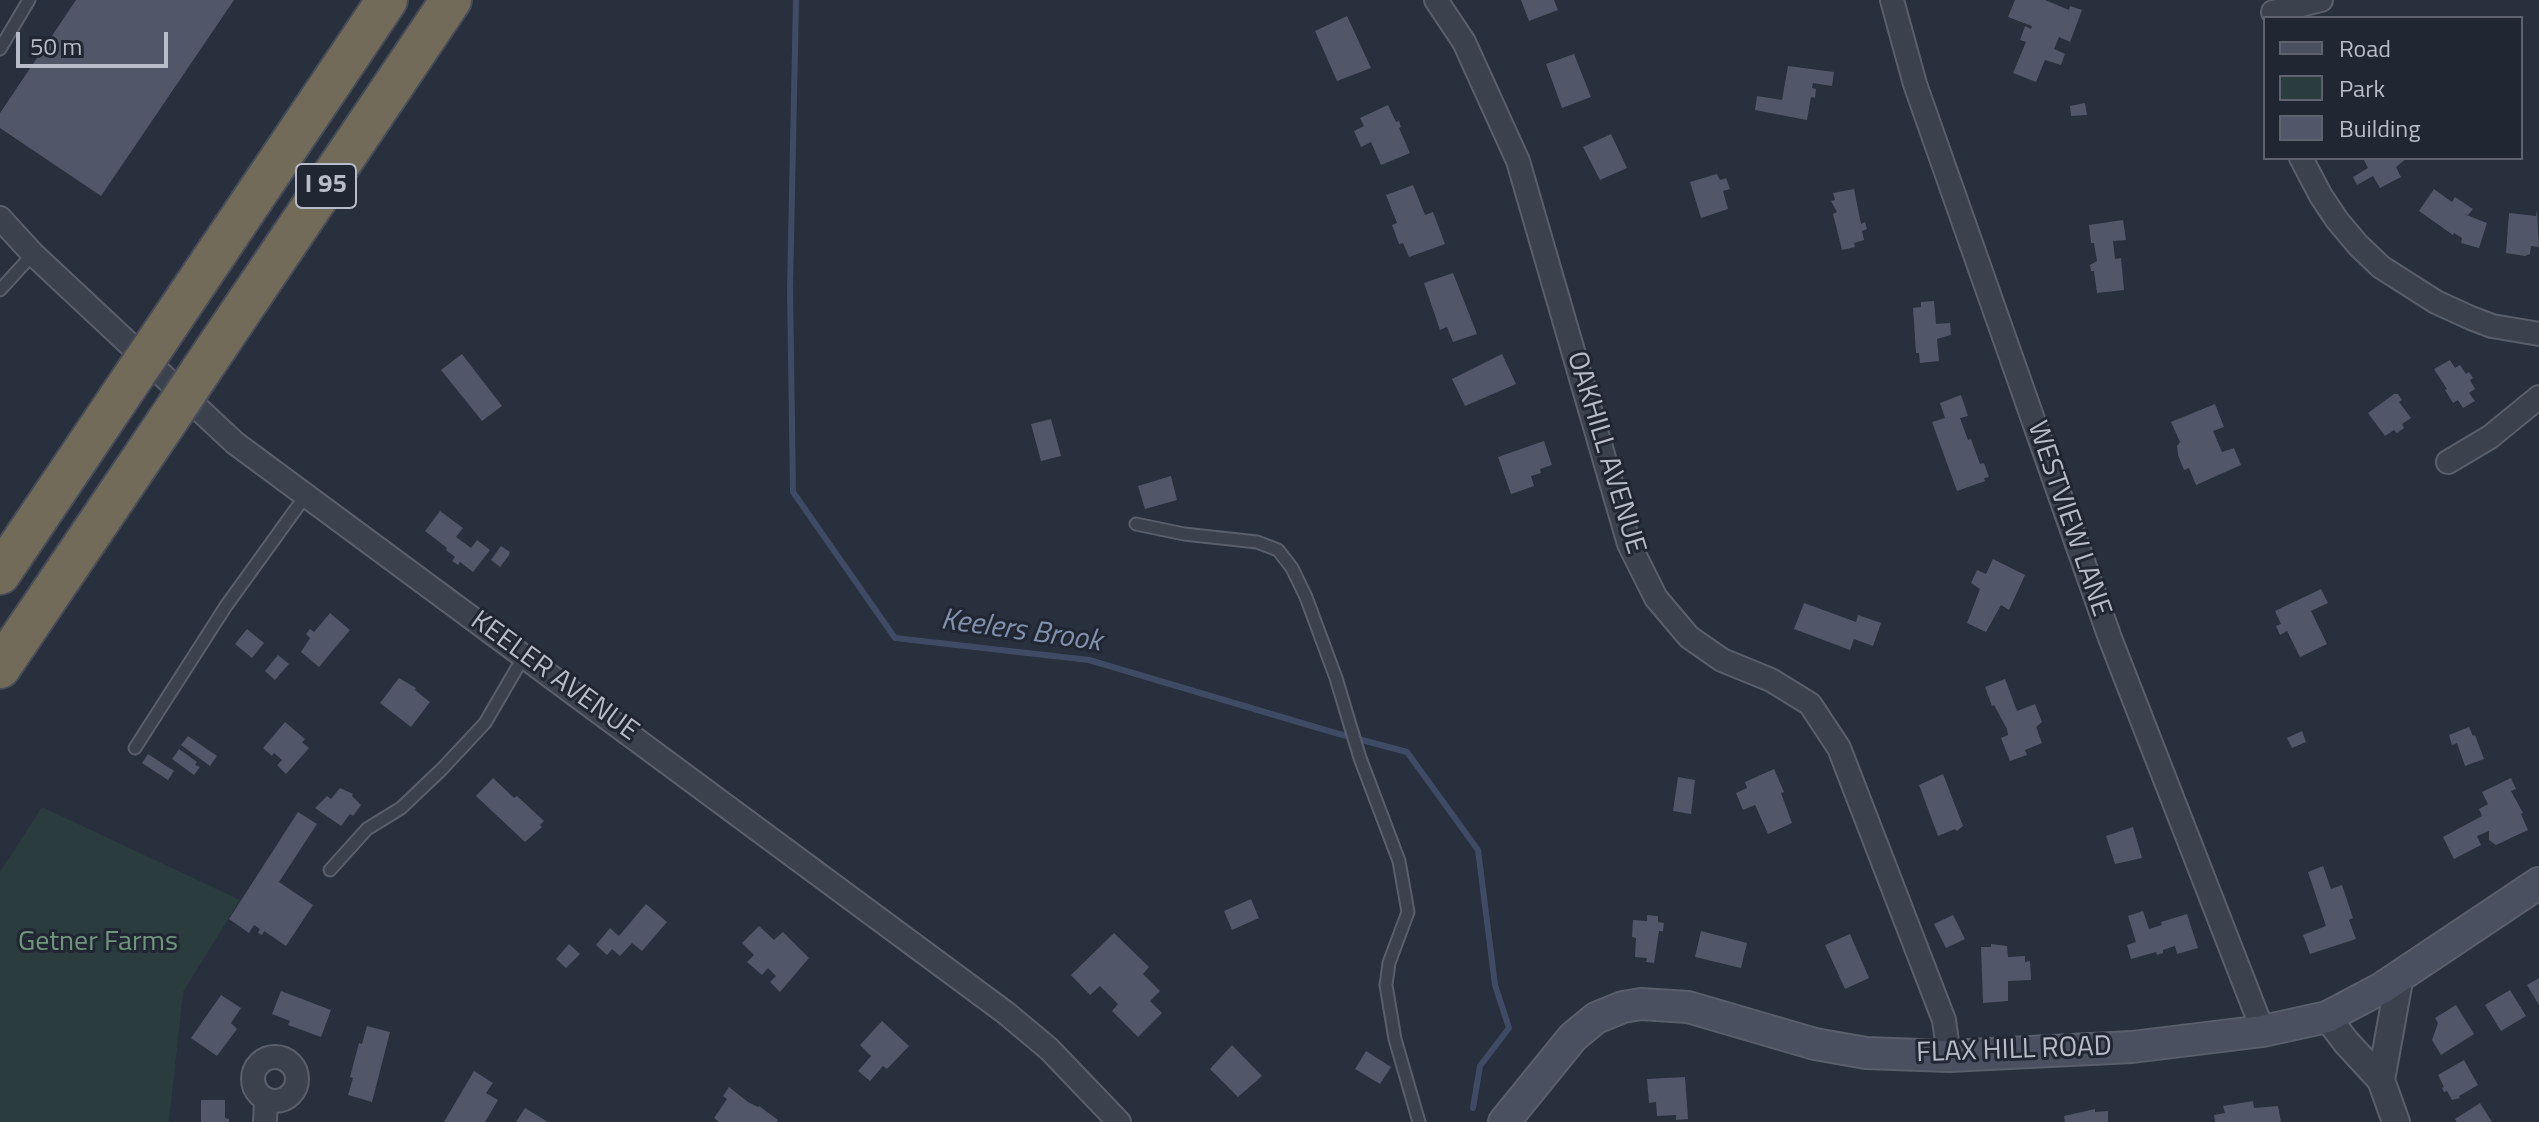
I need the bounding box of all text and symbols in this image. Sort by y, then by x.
scale bar [20,16,172,66]
legend [2263,16,2523,160]
text: 50 m [30,28,82,64]
text: Road [2339,30,2391,66]
text: Park [2339,70,2385,106]
text: Building [2339,110,2421,146]
road number: I 95 [296,164,356,208]
street label: OAKHILL AVENUE [1558,348,1652,558]
street label: WESTVIEW LANE [2019,417,2117,621]
water label: Keelers Brook [939,603,1103,661]
street label: KEELER AVENUE [463,605,645,749]
park label: Getner Farms [18,926,178,960]
street label: FLAX HILL ROAD [1916,1031,2112,1071]

